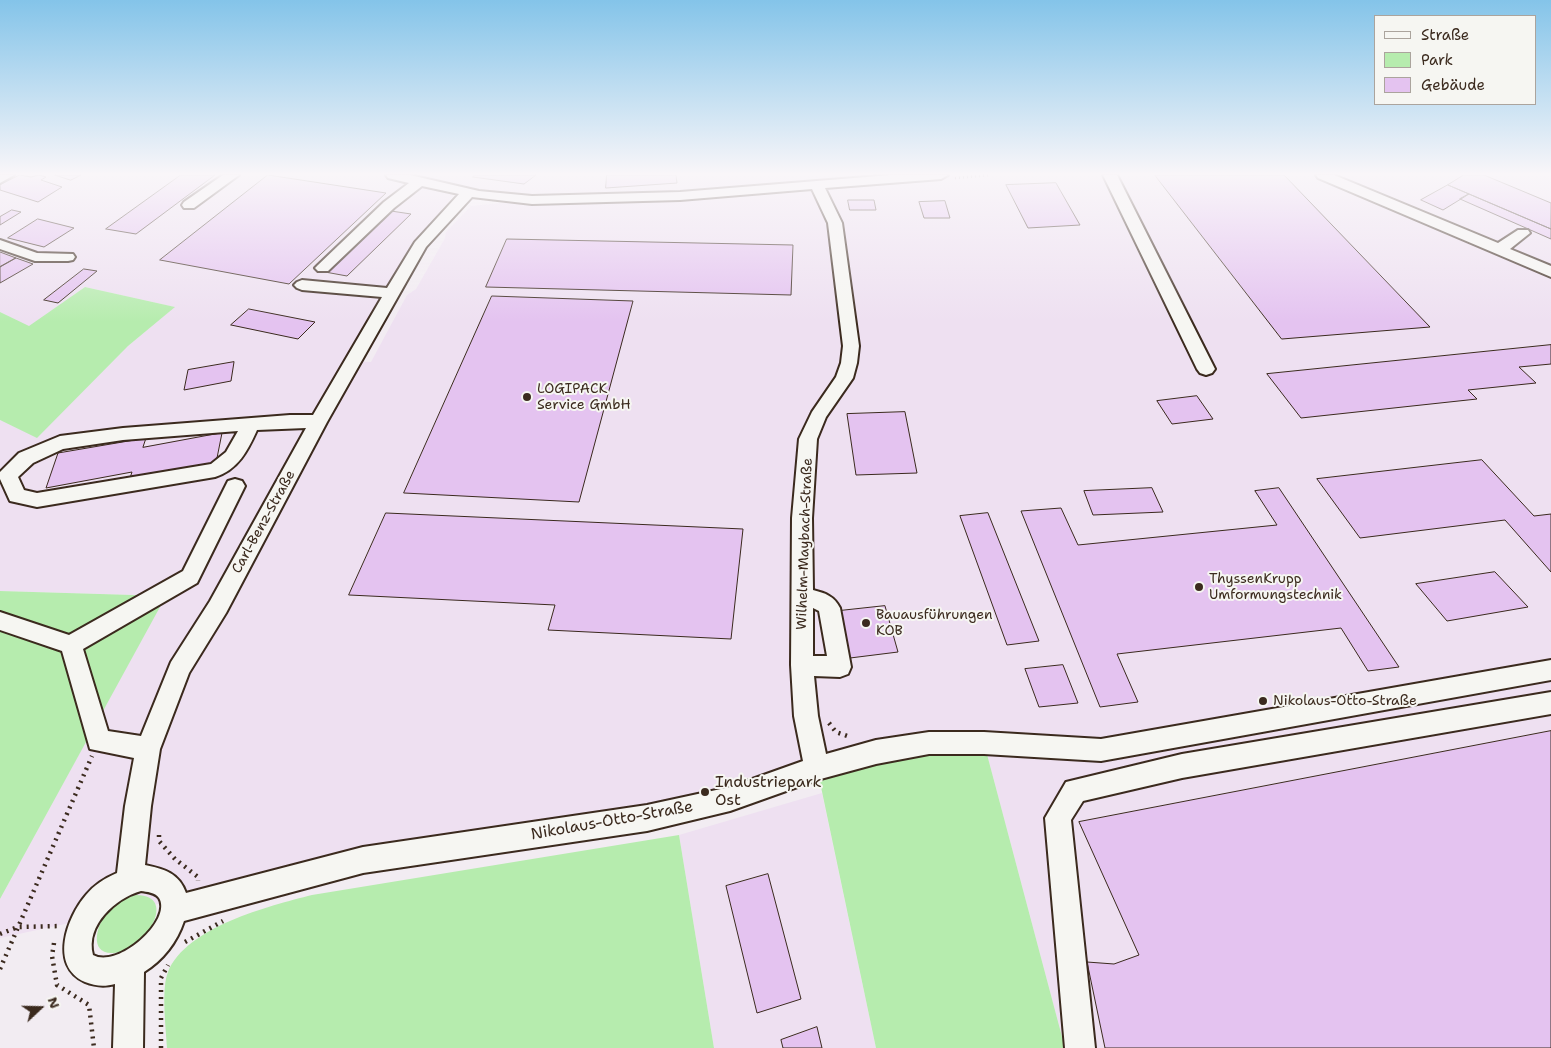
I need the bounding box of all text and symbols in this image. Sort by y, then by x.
legend [1374,15,1536,105]
text: Straße [1421,25,1469,45]
text: Park [1421,50,1453,70]
text: Gebäude [1421,75,1485,95]
place label: LOGIPACK Service GmbH [537,381,631,414]
marker: LOGIPACK Service GmbH [521,391,533,403]
street label: Wilhelm-Maybach-Straße [794,458,816,630]
street label: Carl-Benz-Straße [229,467,299,577]
place label: ThyssenKrupp Umformungstechnik [1209,571,1342,604]
marker: ThyssenKrupp Umformungstechnik [1193,581,1205,593]
place label: Bauausführungen KOB [876,607,993,640]
marker: Bauausführungen KOB [860,617,872,629]
place label: Nikolaus-Otto-Straße [1273,693,1417,709]
marker: Nikolaus-Otto-Straße [1257,695,1269,707]
place label: Industriepark Ost [715,773,822,811]
marker: Industriepark Ost [699,786,711,798]
street label: Nikolaus-Otto-Straße [529,797,695,845]
north arrow [15,983,65,1033]
text: N [44,994,64,1011]

